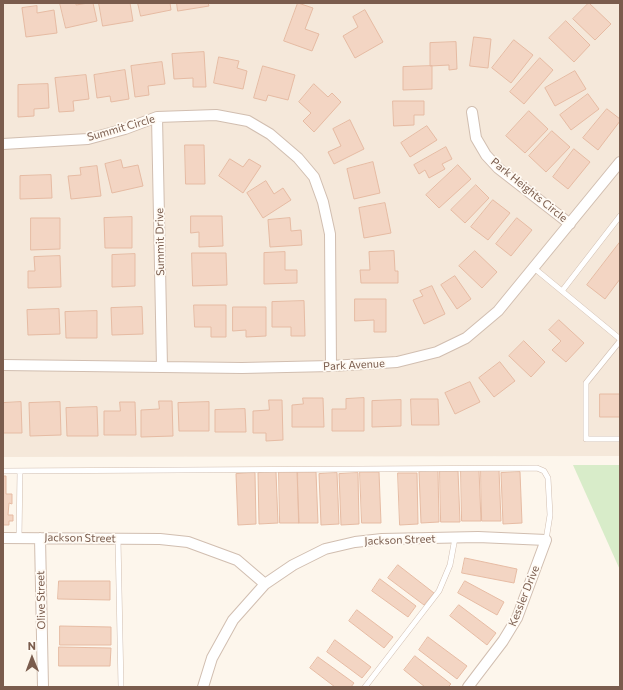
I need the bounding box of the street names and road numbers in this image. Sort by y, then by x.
street label: Summit Circle [86,112,156,144]
street label: Park Heights Circle [488,155,570,225]
street label: Summit Drive [153,208,167,276]
street label: Park Avenue [323,357,385,373]
street label: Jackson Street [44,531,116,545]
street label: Jackson Street [364,532,436,548]
street label: Kessler Drive [506,564,542,628]
street label: Olive Street [34,570,48,630]

